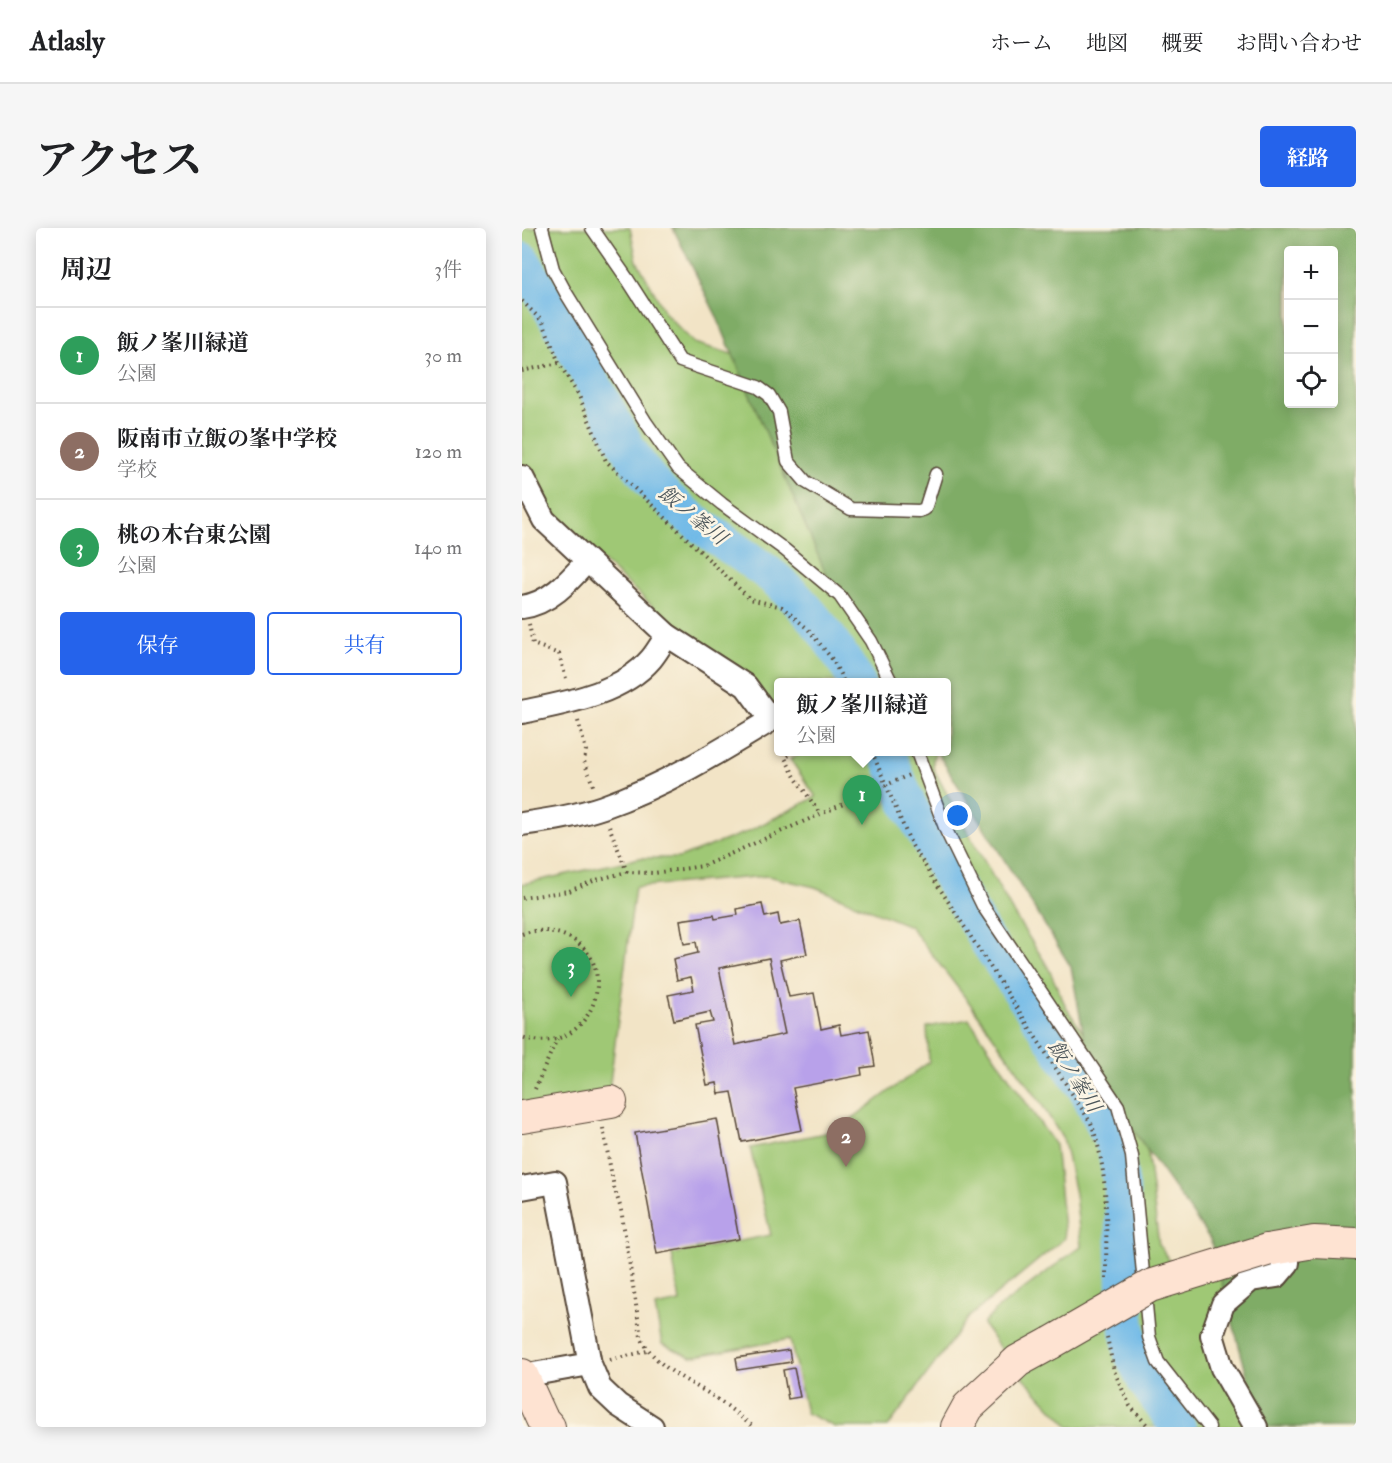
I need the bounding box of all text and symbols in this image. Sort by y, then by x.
text: Atlasly [30,24,104,59]
text: ホーム [990,30,1053,57]
text: 地図 [1086,30,1128,57]
text: 概要 [1161,30,1203,57]
text: お問い合わせ [1236,30,1362,57]
button: 経路 [1260,126,1356,187]
text: アクセス [36,135,203,187]
map controls [1284,246,1338,408]
button: + [1284,246,1338,300]
text: 周辺 [60,254,112,286]
text: 3件 [434,257,462,282]
button: − [1284,300,1338,354]
text: 飯ノ峯川緑道 [117,329,249,357]
text: 1 [76,343,83,368]
text: 30 m [424,343,462,368]
button: locate [1284,354,1338,408]
text: 公園 [117,361,157,386]
text: 阪南市立飯の峯中学校 [117,425,337,453]
text: 2 [74,439,85,464]
text: 120 m [415,439,462,464]
text: 学校 [117,457,157,482]
water label: 飯ノ峯川 [654,481,733,552]
text: 桃の木台東公園 [117,521,271,549]
text: 3 [76,535,83,560]
text: 140 m [414,535,462,560]
text: 公園 [117,553,157,578]
button: 保存 [60,612,255,675]
button: 共有 [267,612,462,675]
popup [774,678,951,756]
text: 飯ノ峯川緑道 [796,691,929,719]
text: 公園 [796,723,836,748]
pin: 1 [842,776,882,825]
your location [943,801,972,830]
pin: 3 [551,948,590,997]
water label: 飯ノ峯川 [1043,1036,1107,1119]
pin: 2 [826,1118,866,1167]

